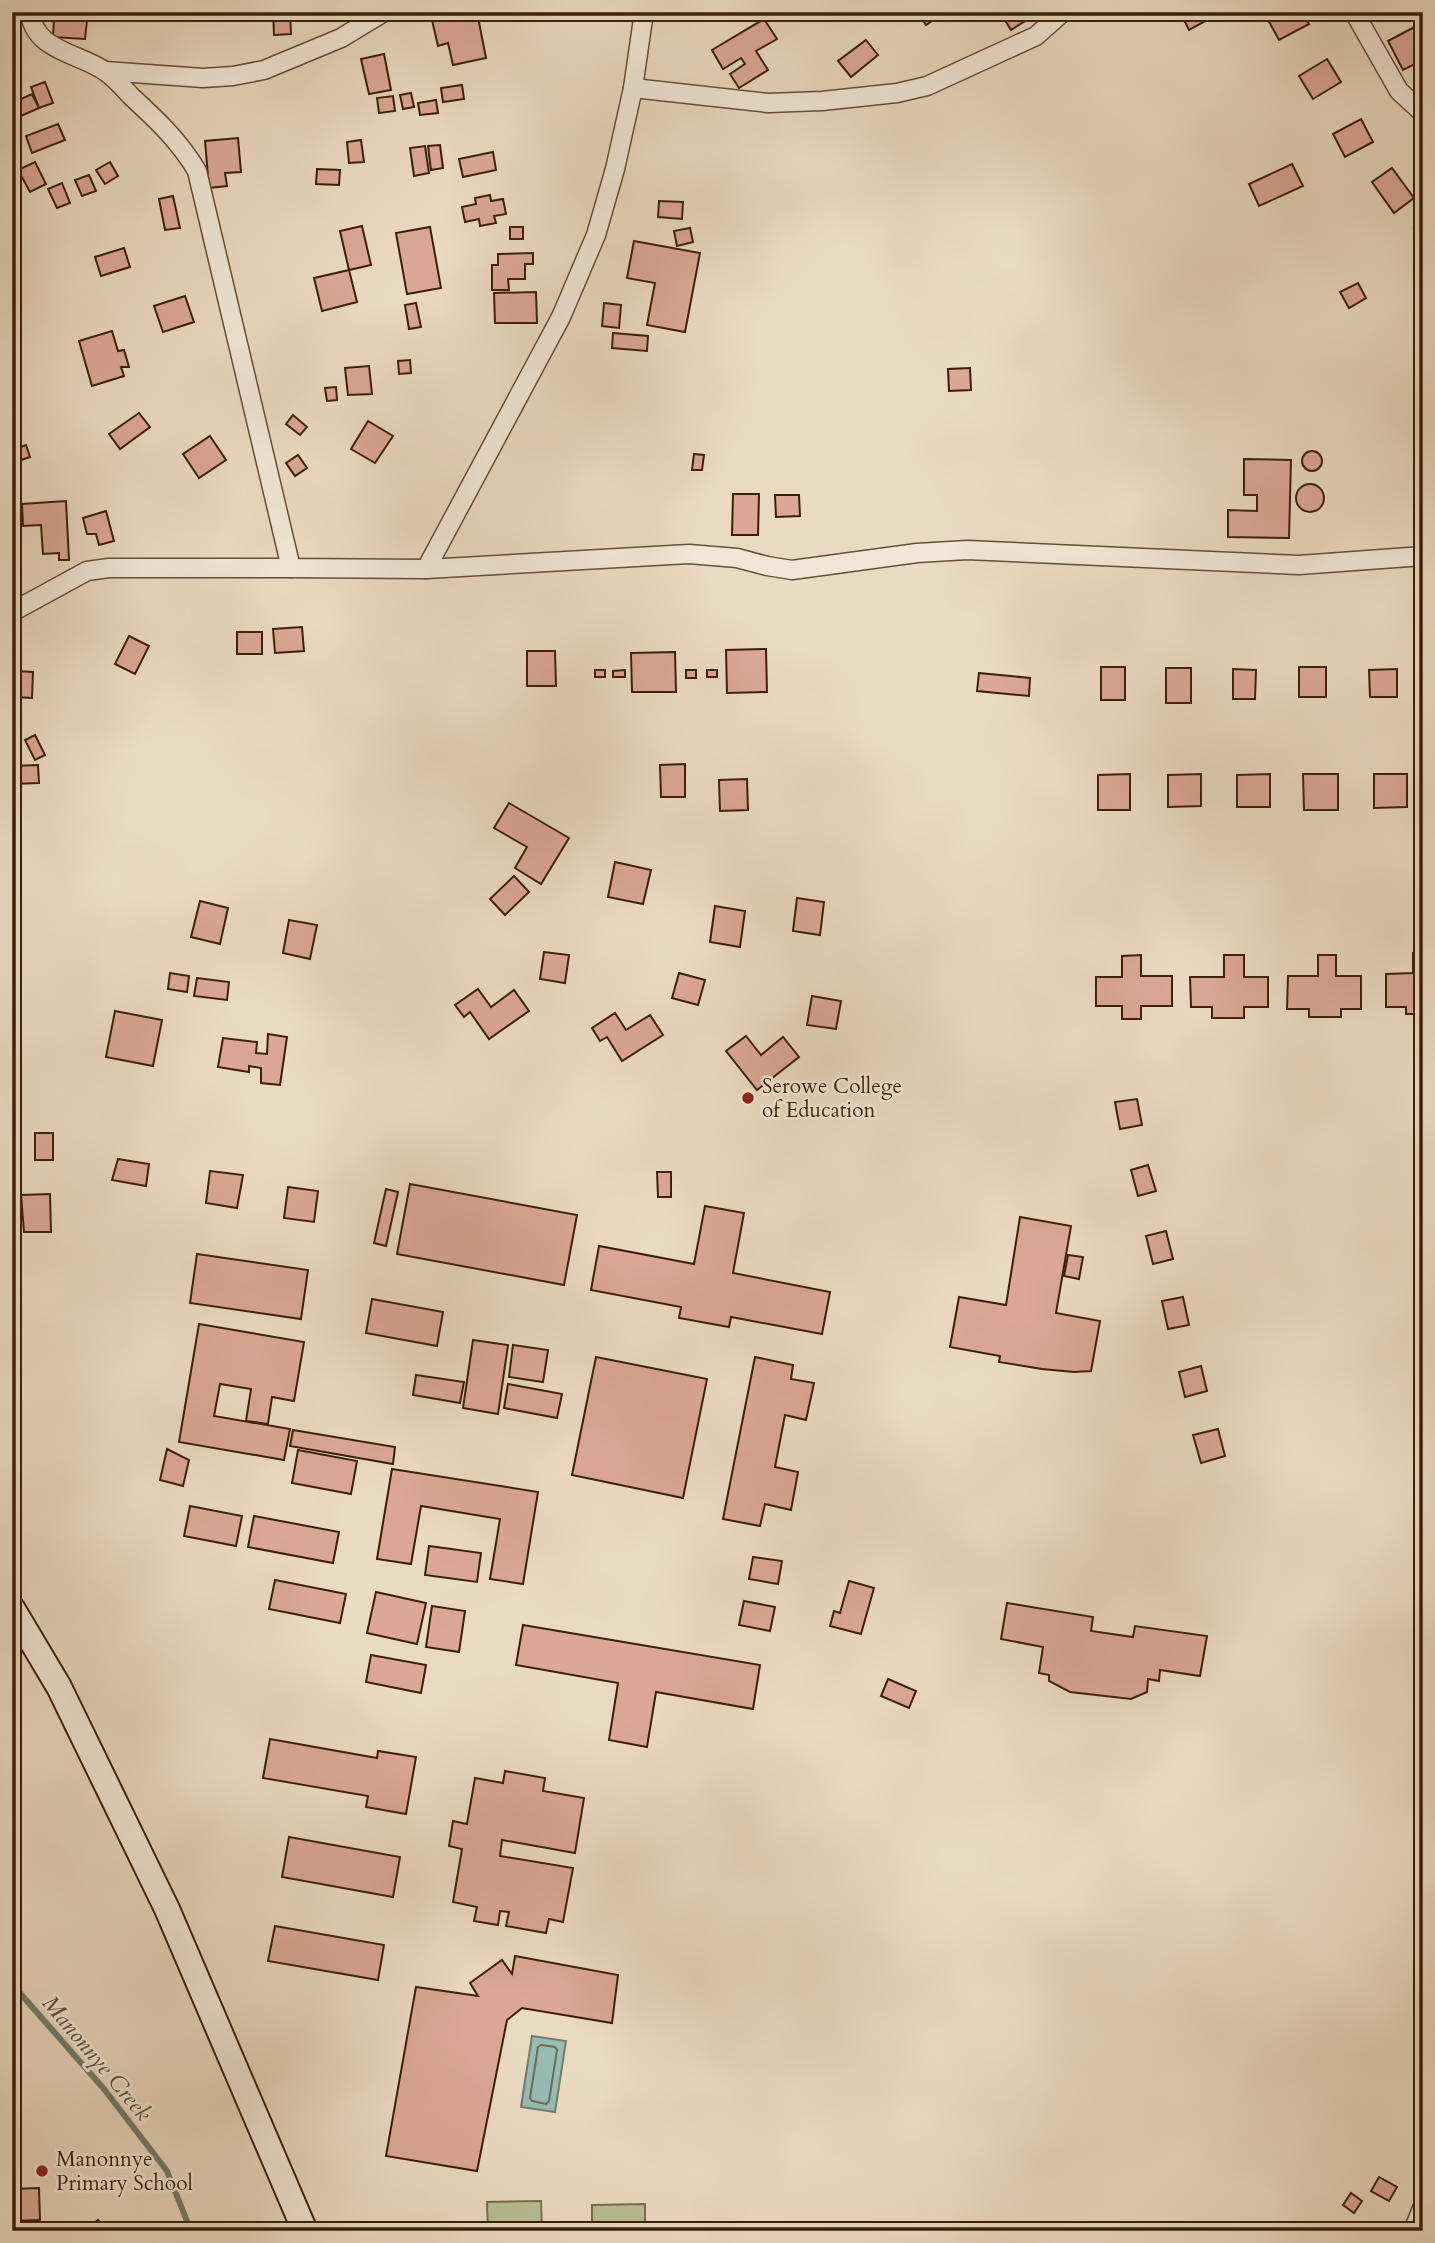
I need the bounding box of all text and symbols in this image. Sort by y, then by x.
place label: Serowe College of Education [762,1072,902,1125]
marker: Serowe College of Education [740,1090,756,1106]
water label: Manonnye Creek [35,1988,159,2128]
place label: Manonnye Primary School [56,2145,193,2198]
marker: Manonnye Primary School [34,2163,50,2179]

